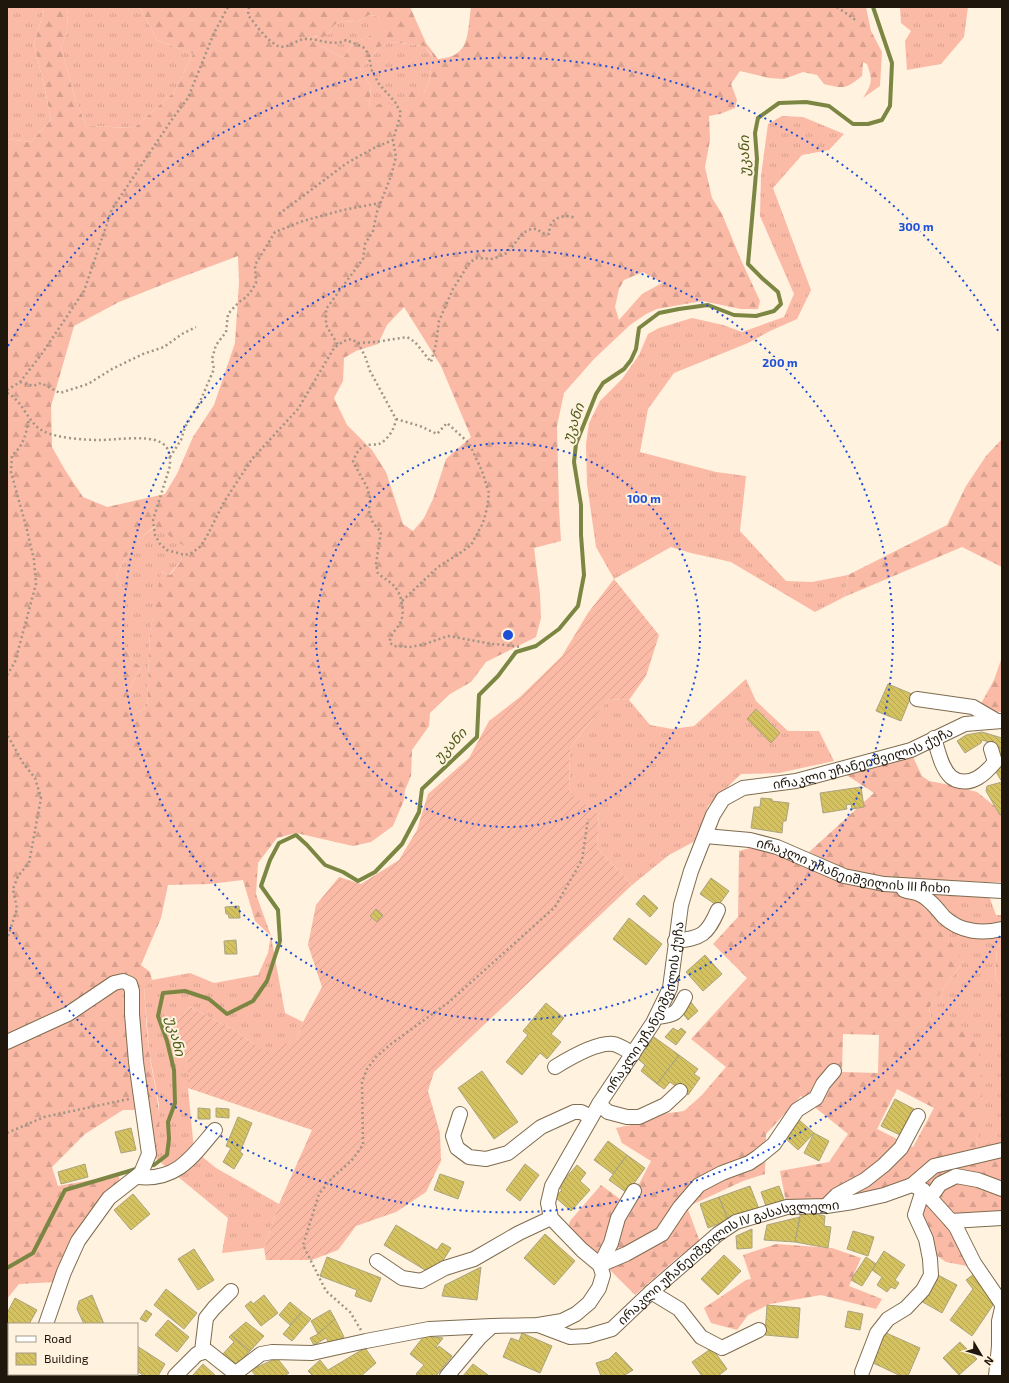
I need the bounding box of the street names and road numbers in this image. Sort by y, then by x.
street label: ირაკლი უჩანეიშვილის ქუჩა [772,723,955,792]
street label: ირაკლი უჩანეიშვილის III ჩიხი [755,834,951,896]
street label: ირაკლი უჩანეიშვილის ქუჩა [601,921,687,1096]
street label: ირაკლი უჩანეიშვილის IV გასასვლელი [614,1196,840,1328]

